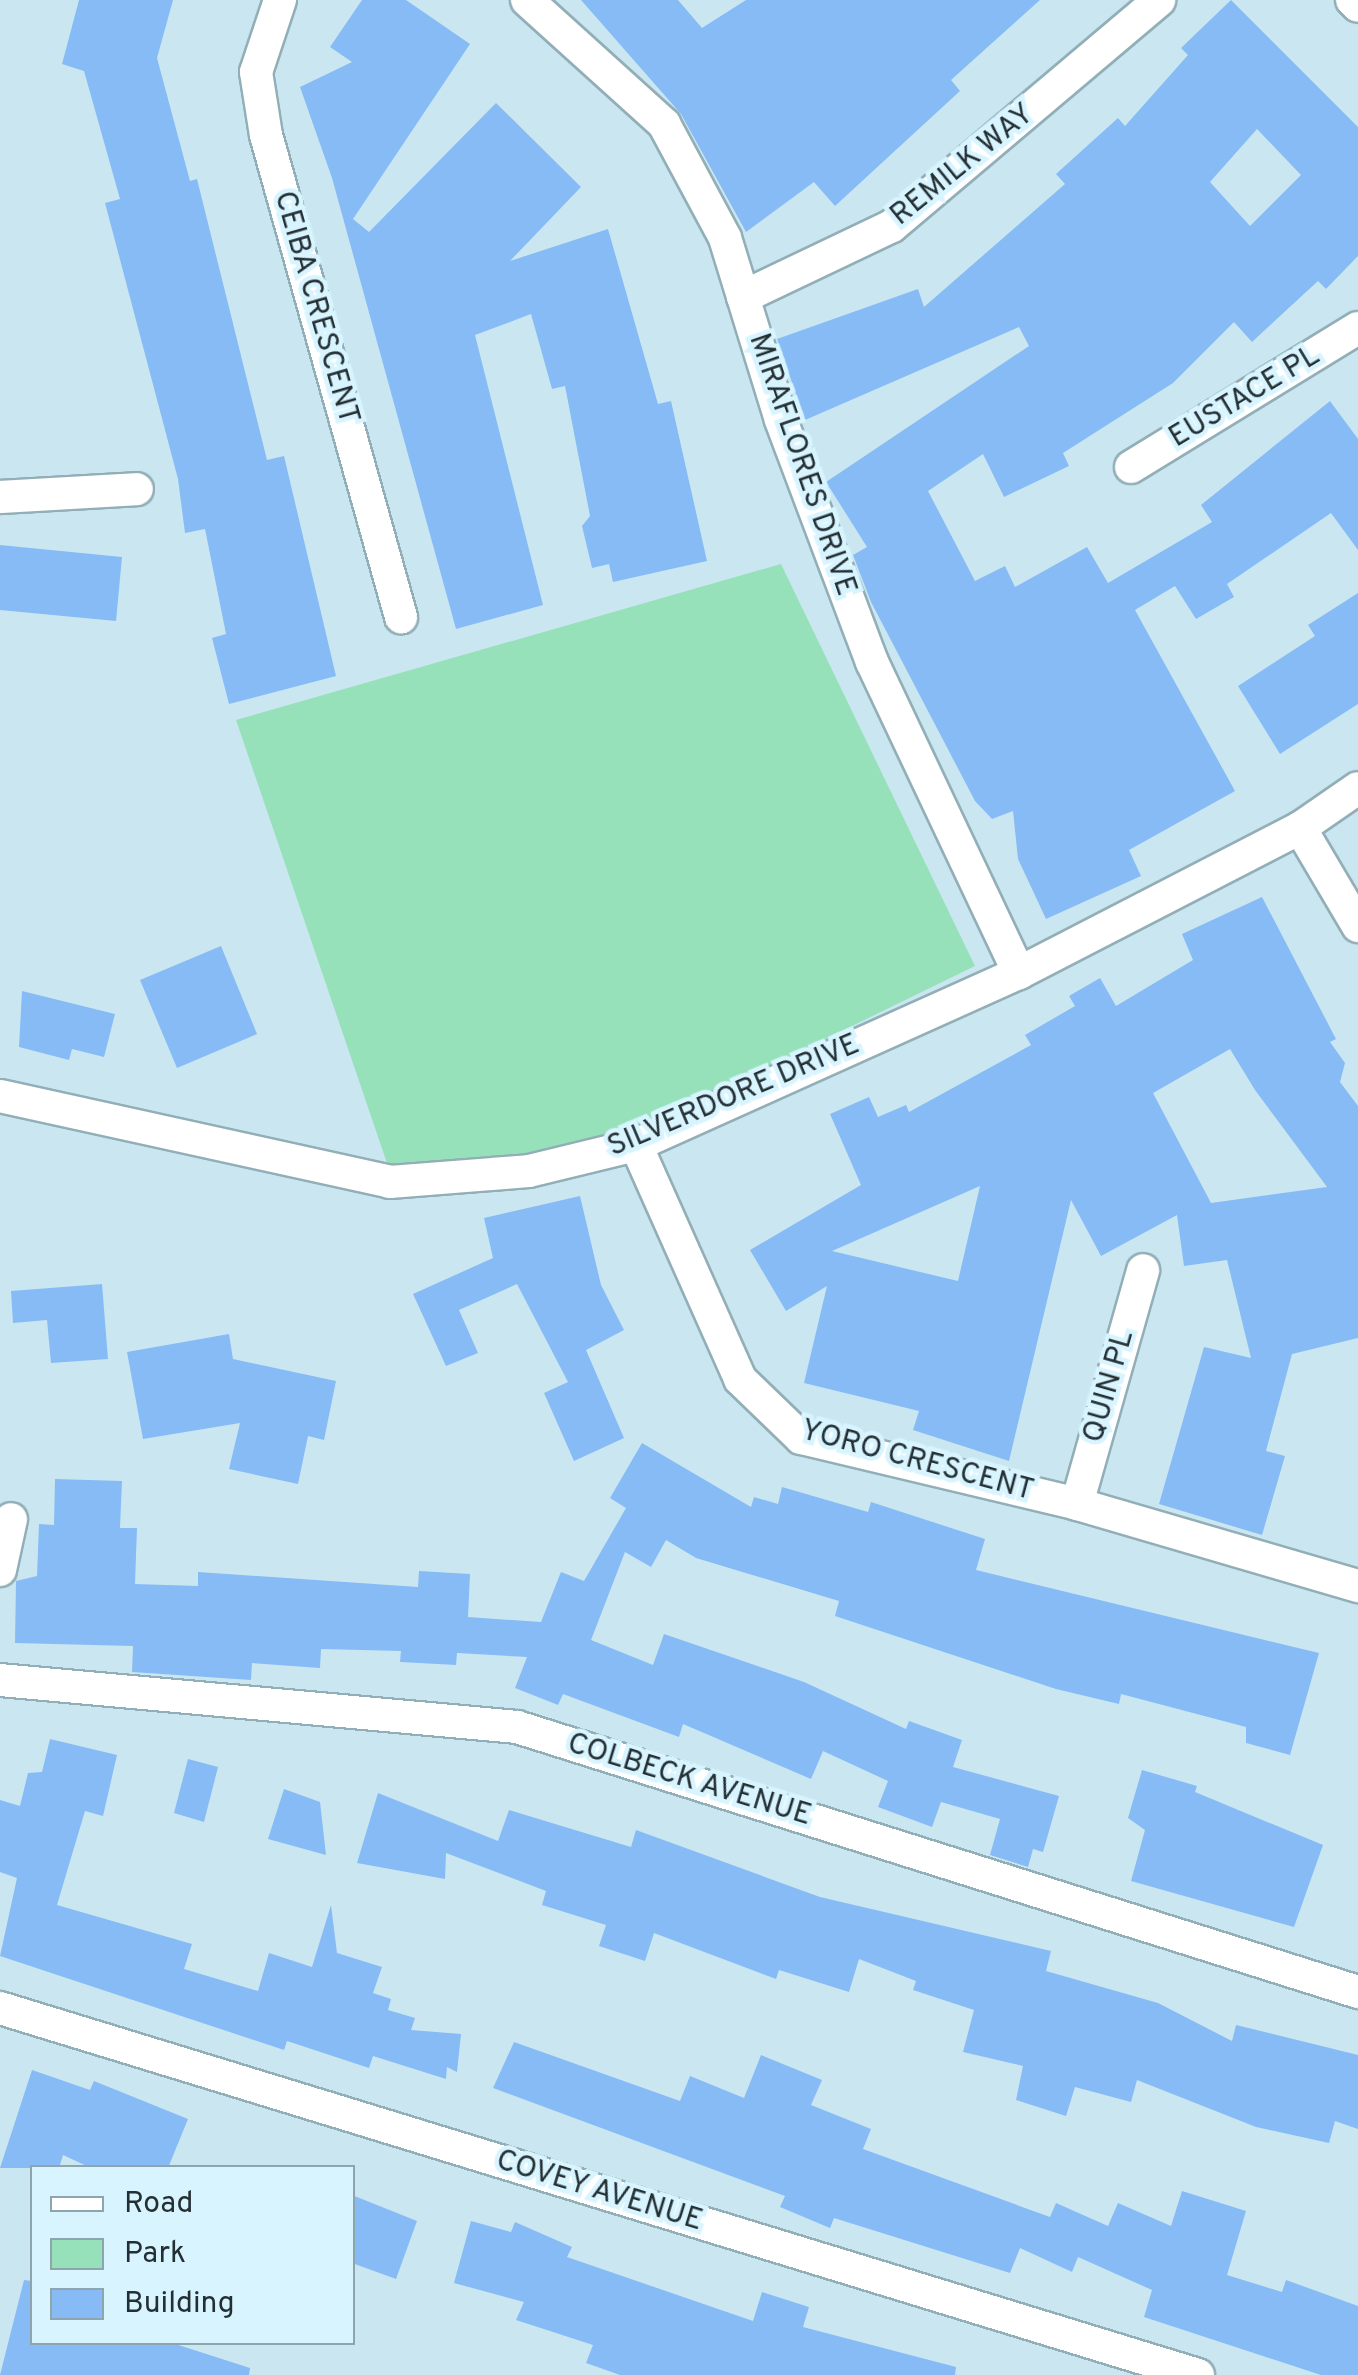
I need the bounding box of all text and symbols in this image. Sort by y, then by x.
street label: REMILK WAY [884,97,1042,235]
street label: CEIBA CRESCENT [264,187,366,429]
street label: MIRAFLORES DRIVE [739,329,863,601]
street label: EUSTACE PL [1163,339,1327,457]
street label: SILVERDORE DRIVE [603,1028,865,1166]
street label: QUIN PL [1077,1327,1143,1447]
street label: YORO CRESCENT [797,1414,1037,1510]
street label: COLBECK AVENUE [562,1727,816,1835]
street label: COVEY AVENUE [490,2143,708,2241]
legend [30,2165,355,2345]
text: Road [124,2186,193,2223]
text: Park [124,2236,186,2273]
text: Building [124,2286,235,2323]

